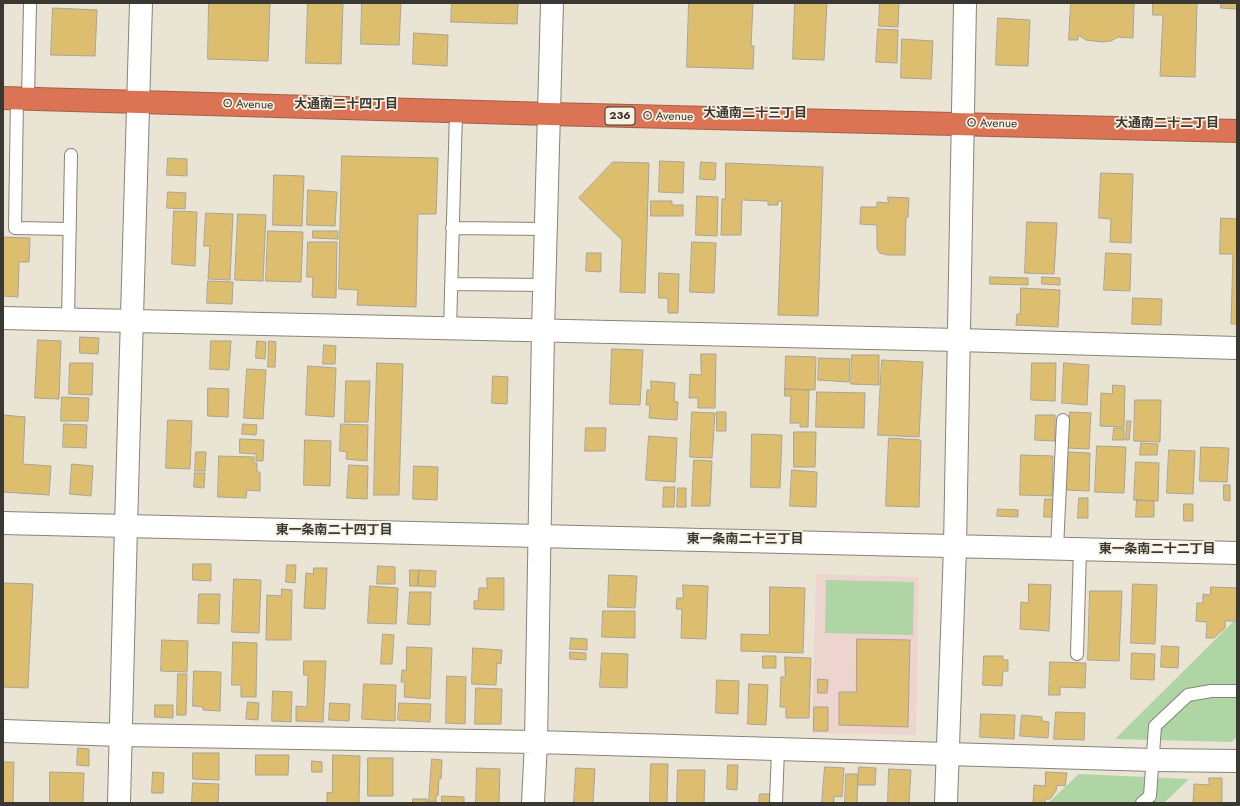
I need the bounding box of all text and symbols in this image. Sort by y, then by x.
street label: O Avenue [223,97,273,113]
district label: 大通南二十四丁目 [294,97,398,113]
district label: 大通南二十三丁目 [703,106,807,122]
road number: 236 [605,107,635,125]
street label: O Avenue [643,109,693,125]
street label: O Avenue [967,116,1017,132]
district label: 大通南二十二丁目 [1115,116,1219,132]
district label: 東一条南二十四丁目 [276,523,392,539]
district label: 東一条南二十三丁目 [687,532,803,548]
district label: 東一条南二十二丁目 [1099,542,1215,558]

